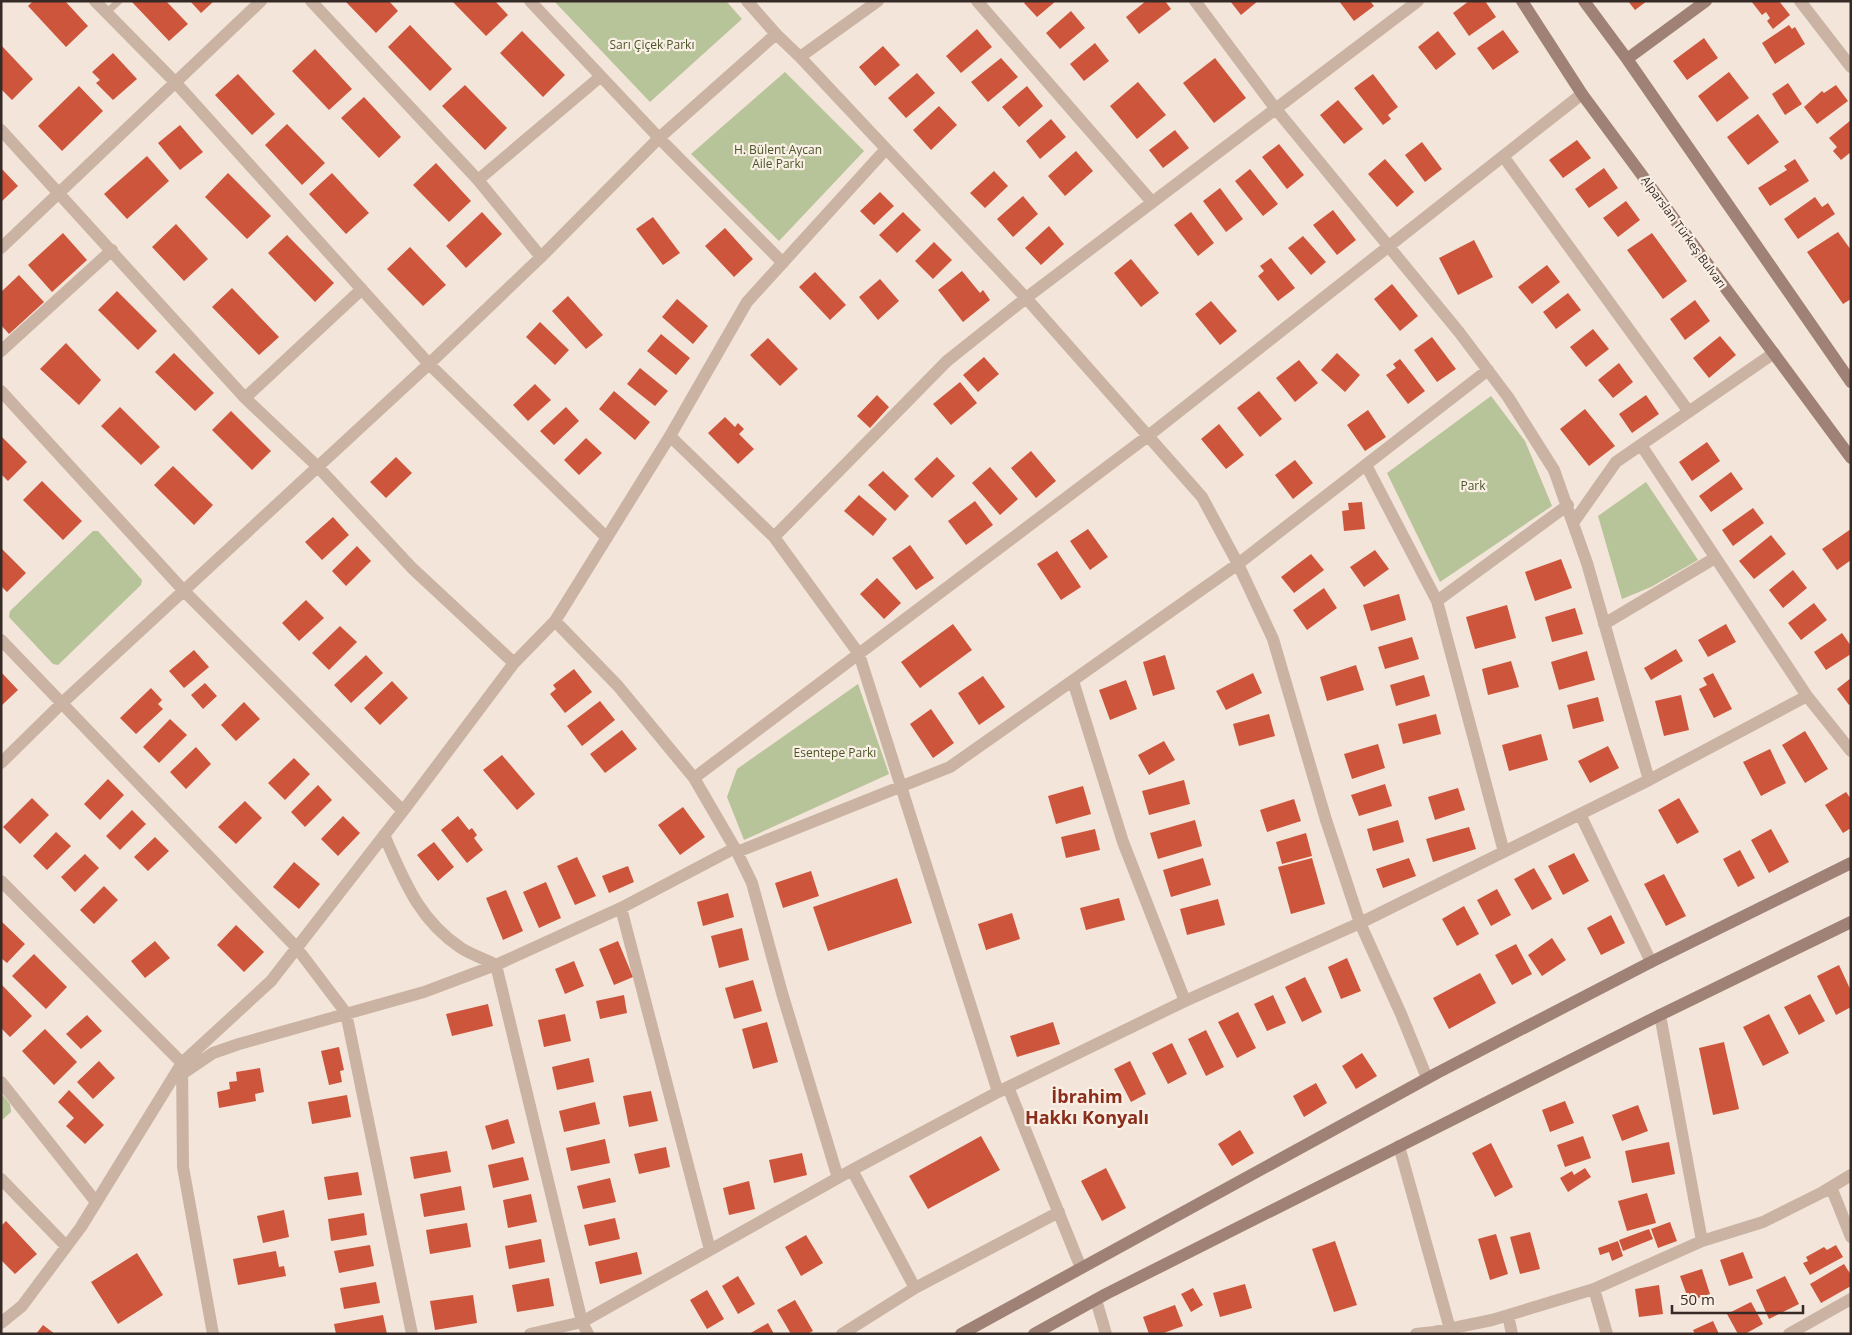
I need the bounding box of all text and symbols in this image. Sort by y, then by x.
park label: Sarı Çiçek Parkı [610,36,694,53]
park label: H. Bülent Aycan Aile Parkı [734,141,822,172]
street label: Alparslan Türkeş Bulvarı [1637,172,1731,292]
park label: Park [1460,477,1486,494]
park label: Esentepe Parkı [794,744,876,761]
district label: İbrahim Hakkı Konyalı [1025,1084,1149,1129]
scale bar [1672,1282,1803,1314]
text: 50 m [1680,1289,1715,1309]

